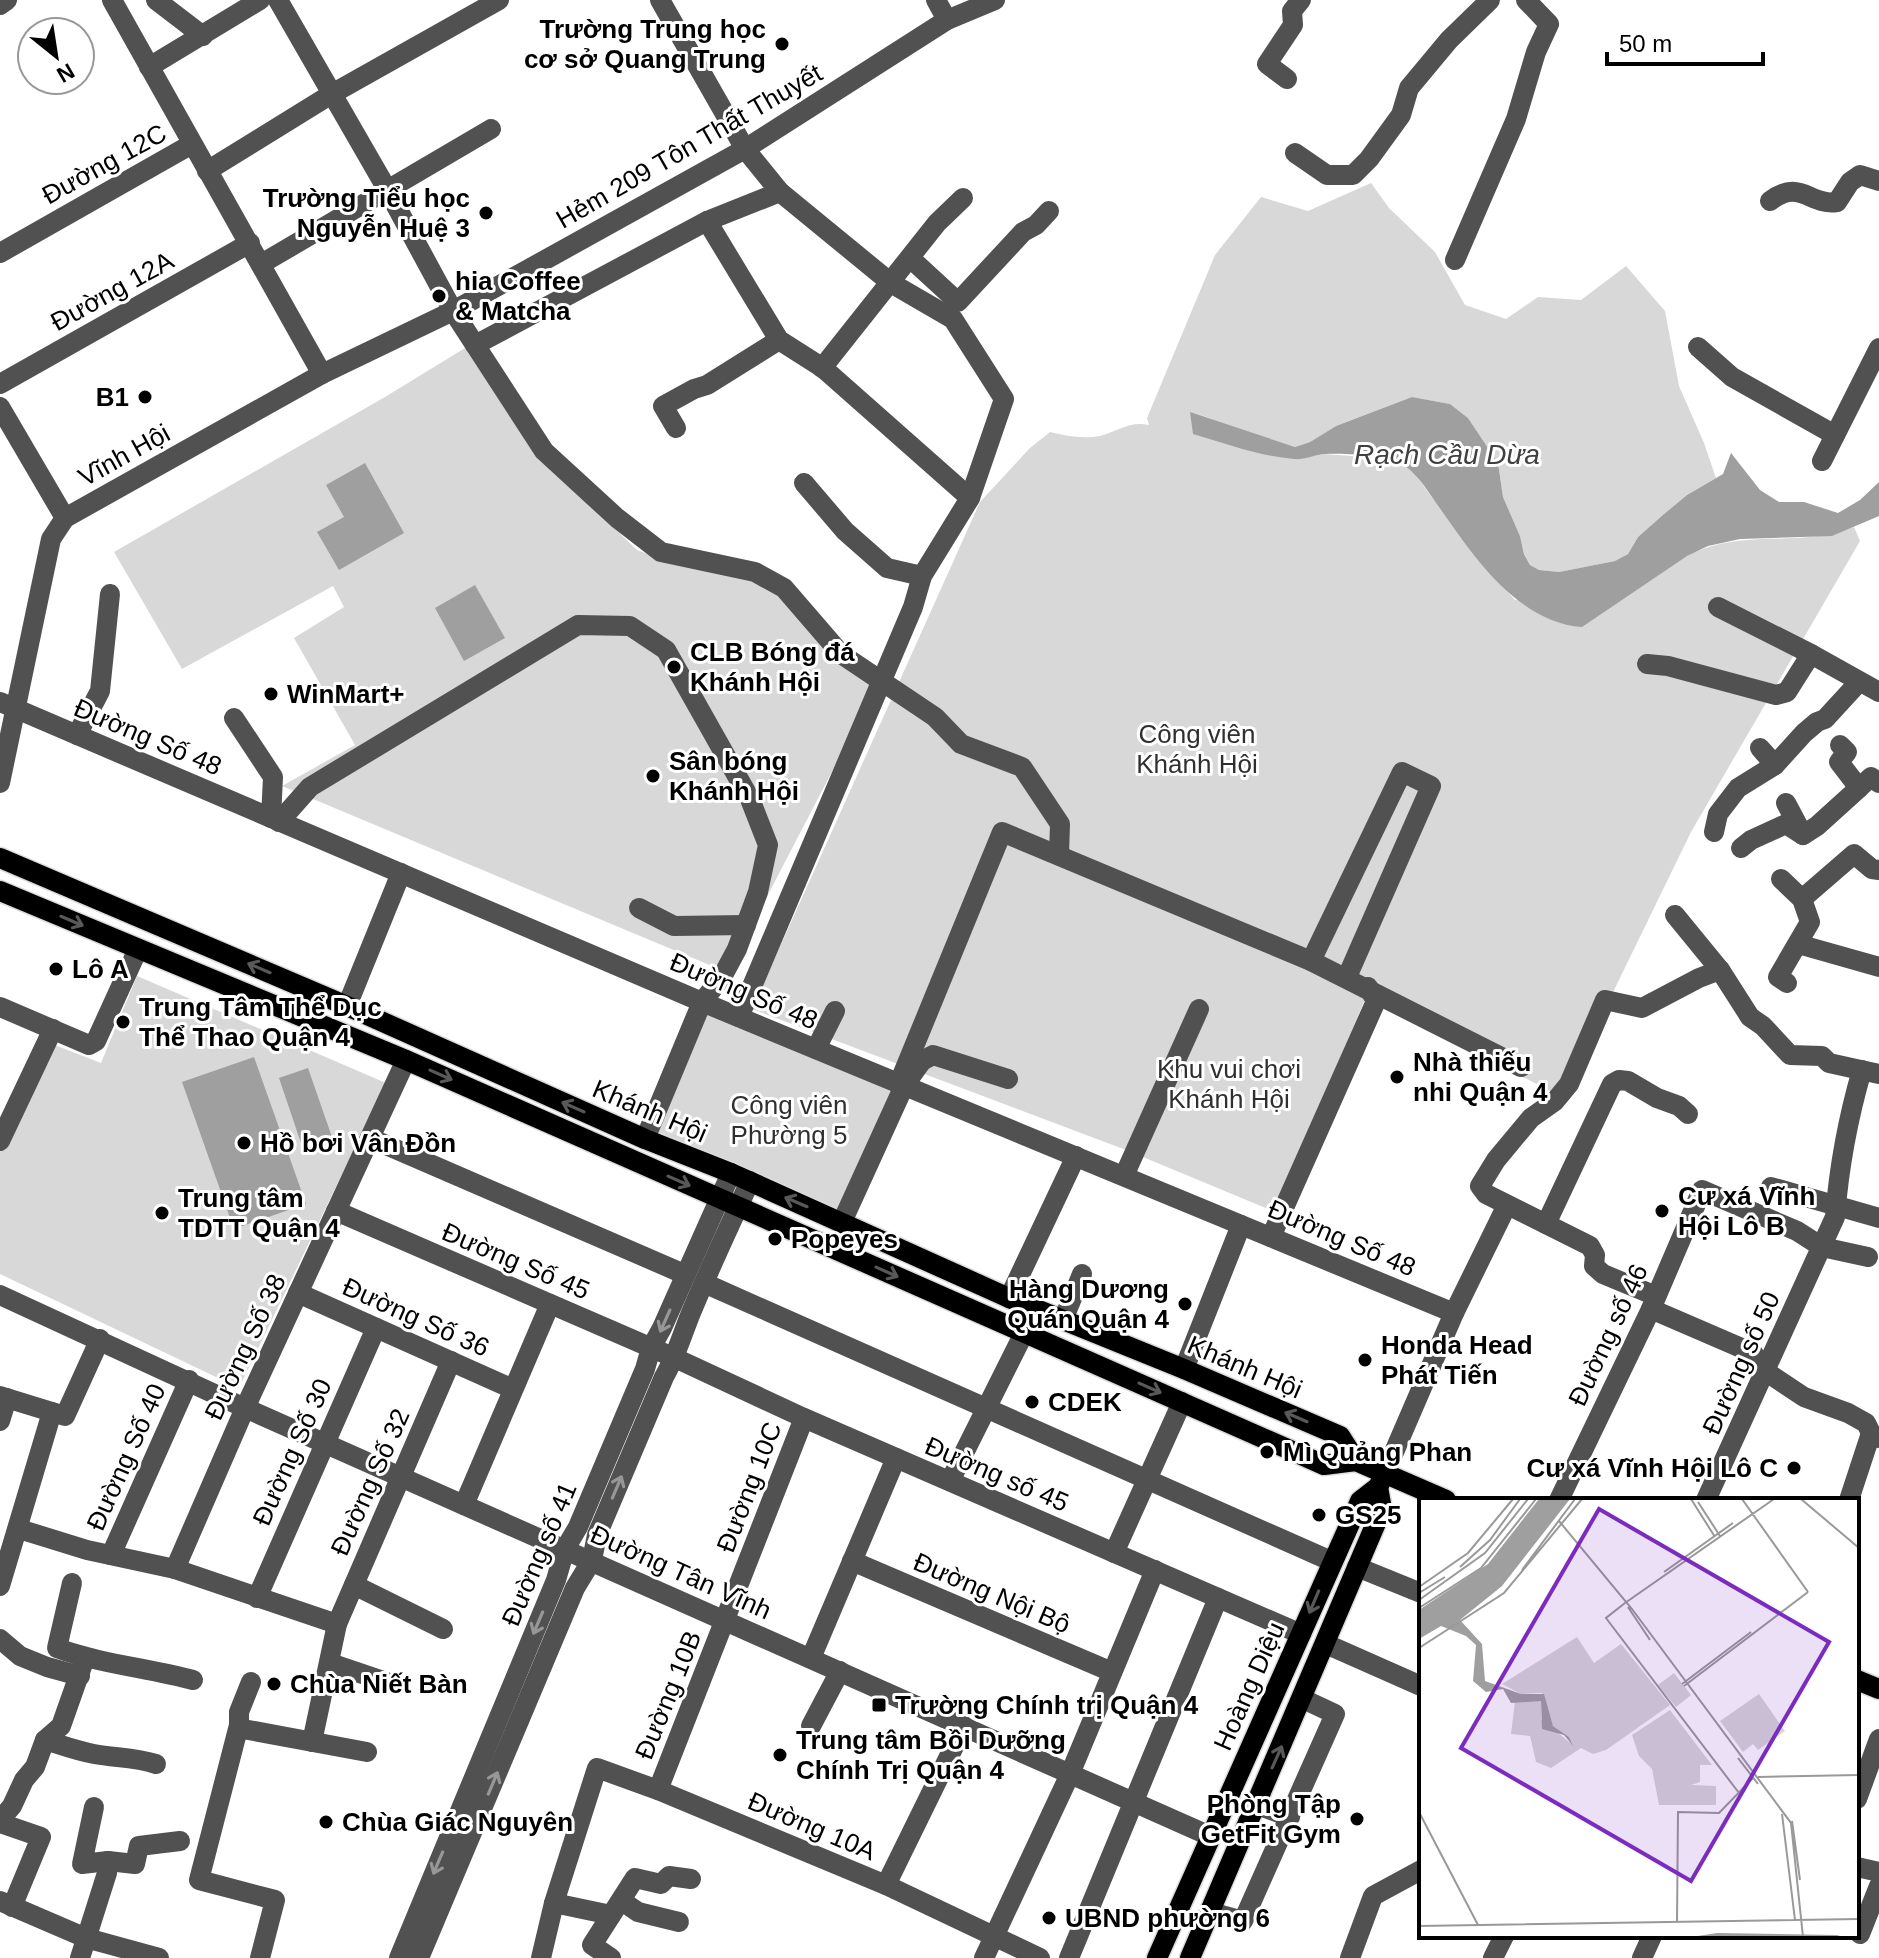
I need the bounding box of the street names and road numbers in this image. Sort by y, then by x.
street label: Hẻm 209 Tôn Thất Thuyết [551,57,828,235]
street label: Đường 12C [37,118,171,210]
street label: Đường 12A [45,245,179,337]
street label: Vĩnh Hội [73,418,175,492]
street label: Đường Số 48 [70,692,226,782]
street label: Đường Số 48 [666,946,822,1036]
street label: Khánh Hội [588,1073,712,1149]
street label: Đường Số 48 [1264,1193,1420,1283]
street label: Đường Số 45 [438,1216,594,1306]
street label: Đường số 46 [1562,1259,1654,1411]
street label: Đường Số 38 [198,1269,292,1425]
street label: Đường Số 36 [338,1271,494,1363]
street label: Đường số 50 [1696,1287,1786,1439]
street label: Khánh Hội [1183,1329,1307,1405]
street label: Đường Số 30 [246,1374,338,1530]
street label: Đường Số 40 [80,1379,172,1535]
street label: Đường Số 32 [324,1404,416,1560]
street label: Đường 10C [710,1418,788,1556]
street label: Đường số 45 [921,1430,1073,1518]
street label: Đường số 41 [495,1478,583,1630]
street label: Đường Tân Vĩnh [586,1519,776,1625]
street label: Đường Nội Bộ [909,1546,1075,1640]
street label: Hoàng Diệu [1207,1617,1291,1755]
street label: Đường 10B [629,1626,707,1764]
street label: Đường 10A [744,1786,881,1867]

